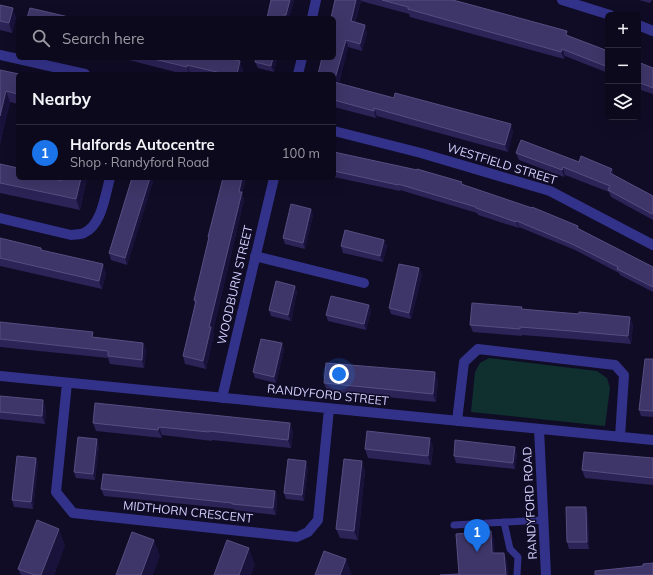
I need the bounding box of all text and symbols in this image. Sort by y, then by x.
map controls [605,12,641,120]
button: + [605,12,641,48]
search box [16,16,336,60]
icon: search [30,27,52,49]
text: Search here [62,29,144,48]
button: − [605,48,641,84]
button: layers [605,84,641,120]
text: Nearby [32,88,91,109]
text: Halfords Autocentre [70,135,215,154]
street label: WESTFIELD STREET [445,140,560,188]
text: 1 [41,145,49,161]
text: 100 m [282,145,320,161]
text: Shop · Randyford Road [70,154,209,170]
street label: WOODBURN STREET [213,223,256,346]
your location [329,364,349,384]
street label: RANDYFORD STREET [267,381,390,408]
street label: RANDYFORD ROAD [519,446,540,560]
street label: MIDTHORN CRESCENT [122,497,254,526]
pin: 1 [464,519,490,552]

